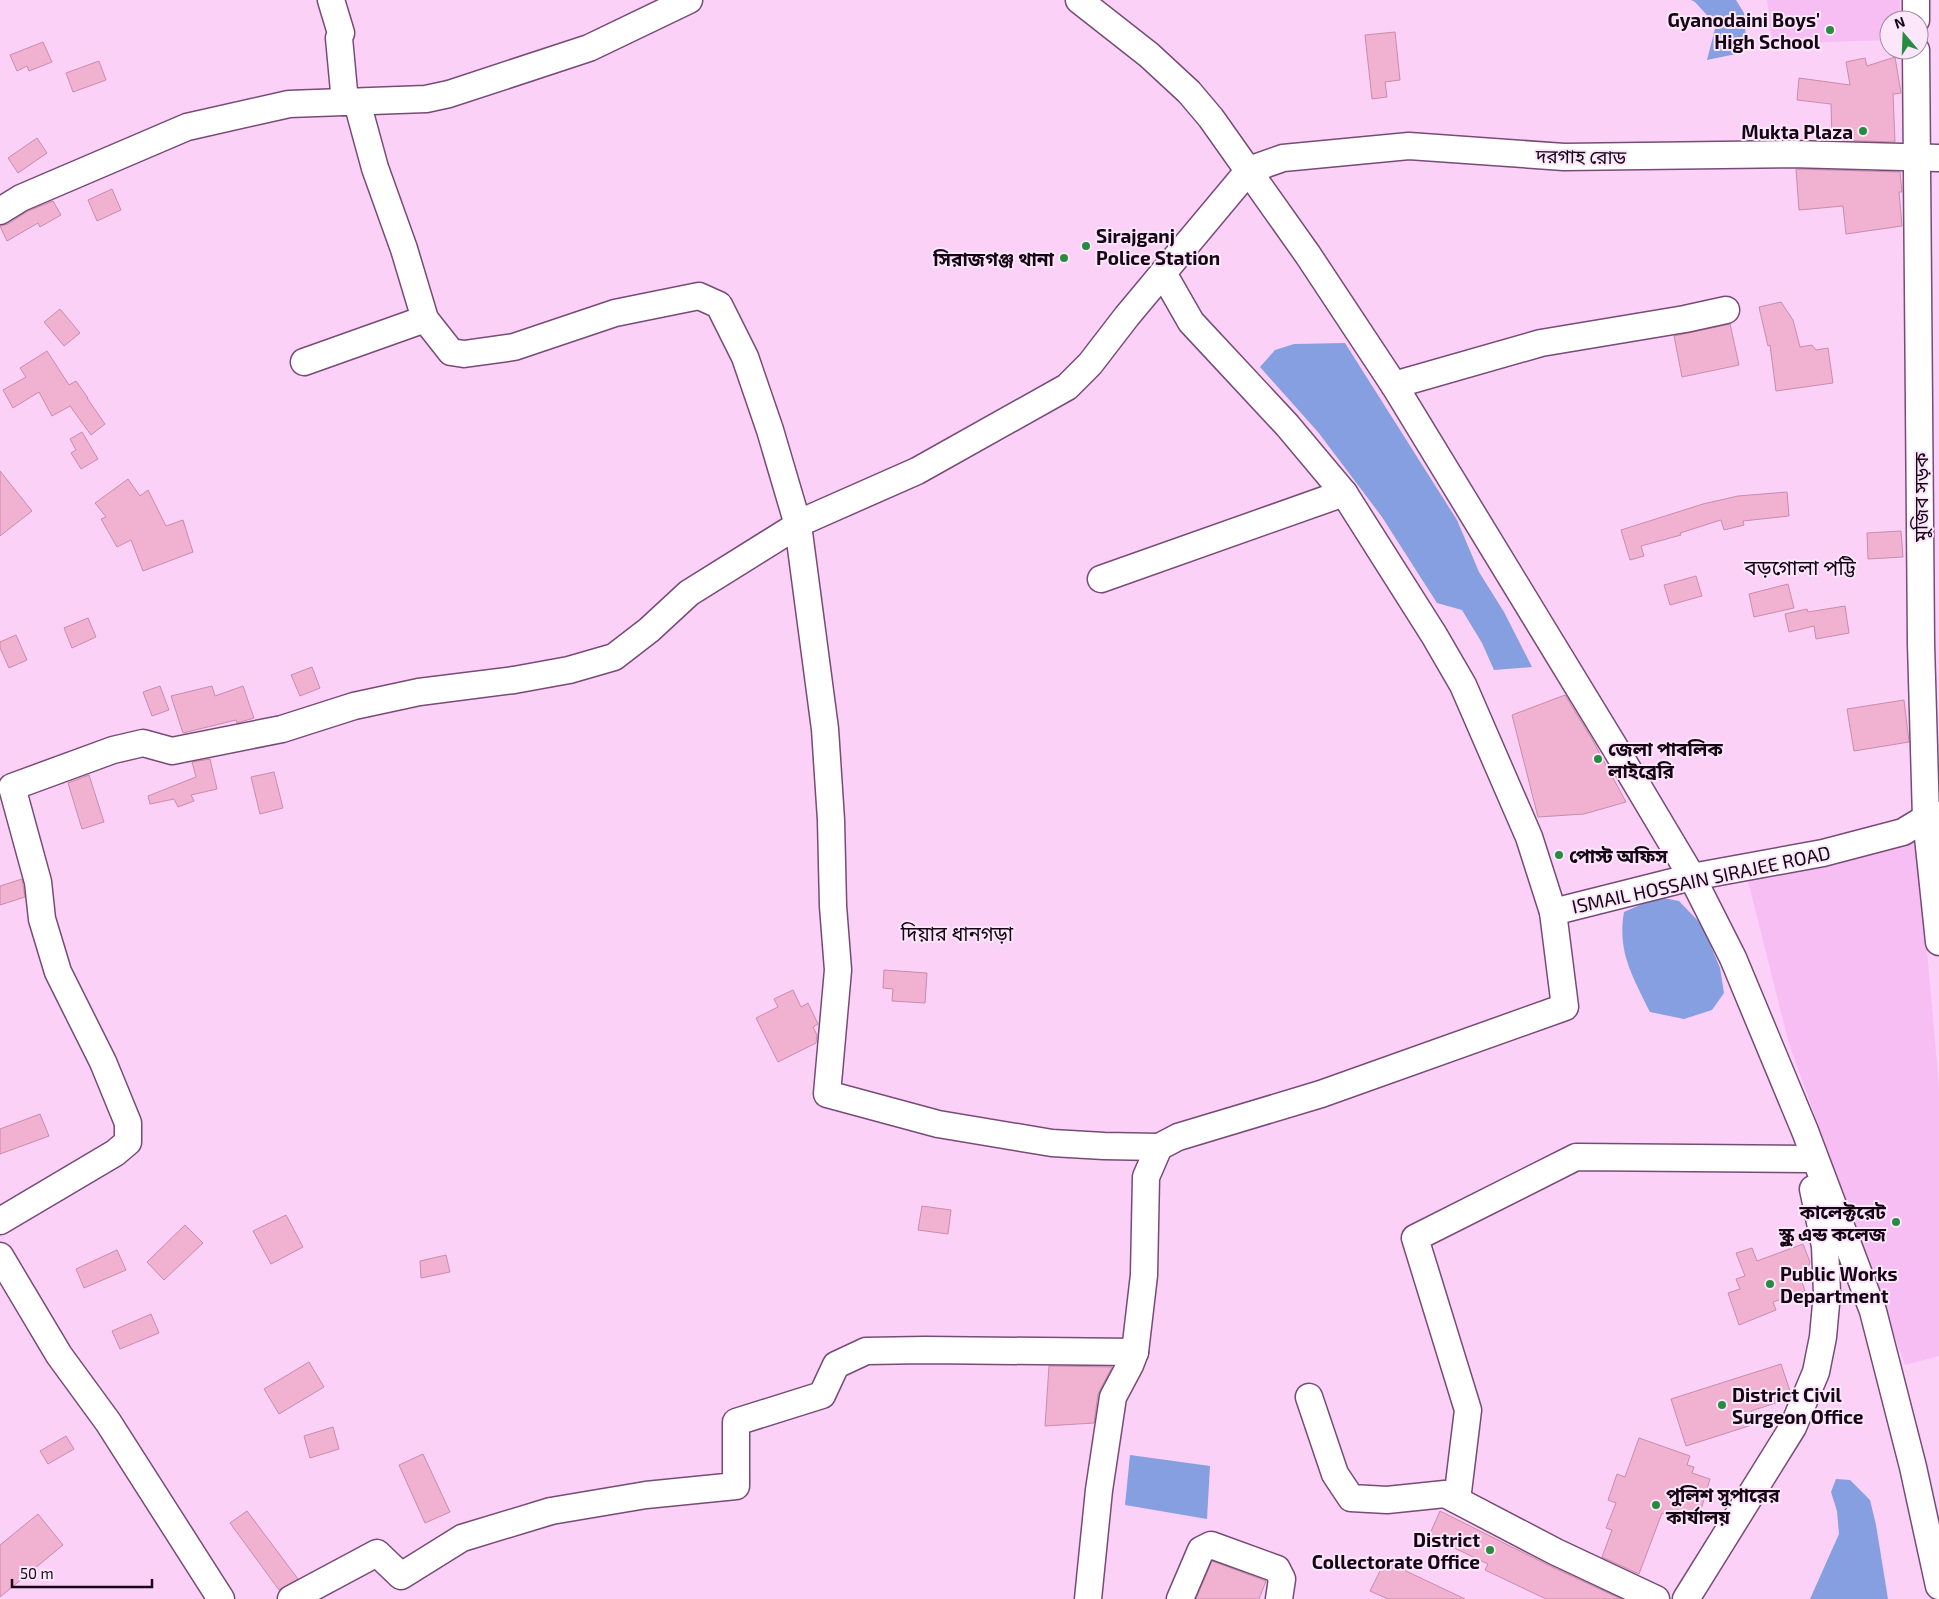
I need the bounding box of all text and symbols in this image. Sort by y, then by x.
place label: Gyanodaini Boys' High School [1667,8,1821,53]
north arrow [1879,10,1929,60]
text: N [1892,13,1907,32]
marker: Gyanodaini Boys' High School [1824,24,1836,36]
place label: Mukta Plaza [1741,120,1853,143]
marker: Mukta Plaza [1857,125,1869,137]
street label: দরগাহ রোড [1535,144,1627,168]
place label: Sirajganj Police Station [1096,224,1220,269]
marker: Sirajganj Police Station [1080,240,1092,252]
place label: সিরাজগঞ্জ থানা [932,247,1055,270]
marker: সিরাজগঞ্জ থানা [1058,252,1070,264]
street label: মুজিব সড়ক [1909,452,1933,543]
district label: বড়গোলা পট্টি [1743,554,1857,579]
place label: জেলা পাবলিক লাইব্রেরি [1607,737,1723,782]
marker: জেলা পাবলিক লাইব্রেরি [1592,753,1604,765]
street label: ISMAIL HOSSAIN SIRAJEE ROAD [1570,840,1832,918]
place label: পোস্ট অফিস [1569,844,1668,867]
marker: পোস্ট অফিস [1553,849,1565,861]
district label: দিয়ার ধানগড়া [900,921,1014,945]
place label: কালেক্টরেট স্কুল এন্ড কলেজ [1778,1200,1887,1247]
marker: কালেক্টরেট স্কুল এন্ড কলেজ [1890,1216,1902,1228]
place label: Public Works Department [1780,1262,1898,1307]
marker: Public Works Department [1764,1278,1776,1290]
place label: District Civil Surgeon Office [1732,1383,1864,1428]
marker: District Civil Surgeon Office [1716,1399,1728,1411]
place label: পুলিশ সুপারের কার্যালয় [1665,1483,1780,1528]
marker: পুলিশ সুপারের কার্যালয় [1650,1499,1662,1511]
place label: District Collectorate Office [1312,1528,1480,1573]
marker: District Collectorate Office [1484,1544,1496,1556]
scale bar [12,1556,152,1588]
text: 50 m [20,1564,54,1582]

